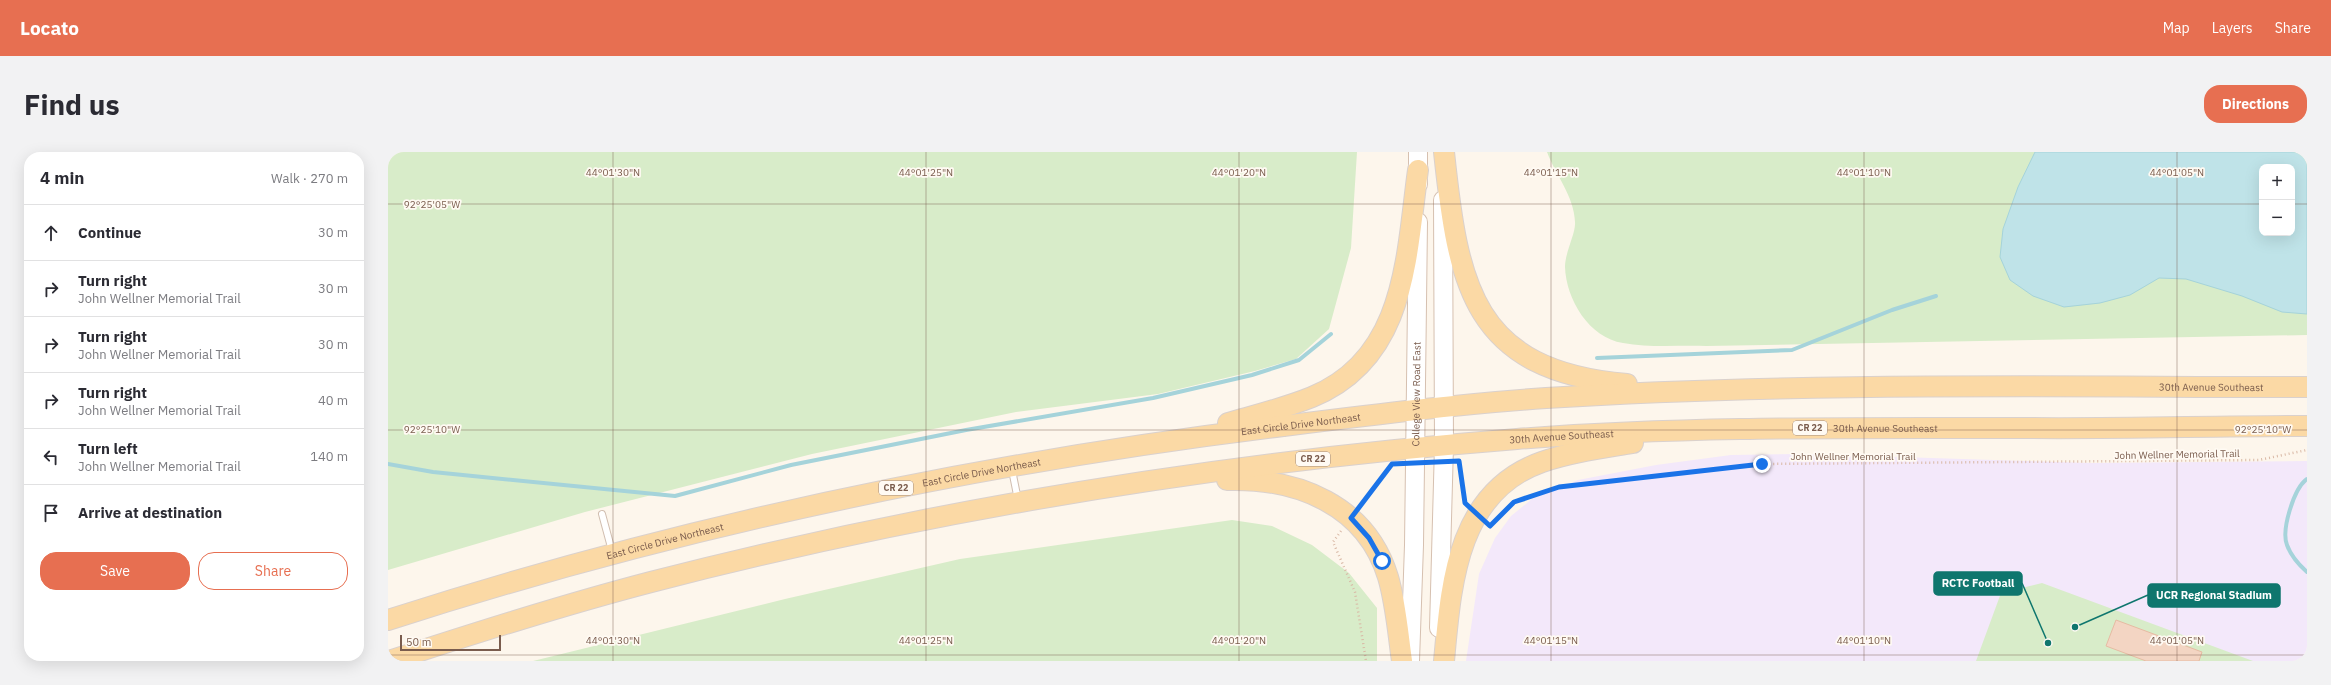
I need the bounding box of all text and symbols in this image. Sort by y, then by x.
text: Locato [20,16,79,40]
text: Map [2163,19,2190,37]
text: Layers [2212,19,2253,37]
text: Share [2275,19,2311,37]
button: Directions [2204,85,2307,123]
text: Find us [24,86,120,123]
map controls [2259,164,2295,236]
button: + [2259,164,2295,200]
text: 44°01'30"N [586,166,640,179]
text: 44°01'25"N [899,166,953,179]
text: 44°01'20"N [1212,166,1266,179]
text: 44°01'15"N [1524,166,1578,179]
text: 44°01'10"N [1837,166,1891,179]
text: 44°01'05"N [2150,166,2204,179]
text: 4 min [40,167,84,189]
text: Walk · 270 m [271,170,348,187]
text: 92°25'05"W [404,198,460,211]
button: − [2259,200,2295,236]
icon: ahead [40,222,62,244]
text: Continue [78,223,142,242]
text: 30 m [318,224,348,241]
text: Turn right [78,271,147,290]
icon: right [40,278,62,300]
text: 30 m [318,280,348,297]
text: John Wellner Memorial Trail [78,290,241,307]
text: Turn right [78,327,147,346]
icon: right [40,334,62,356]
text: 30 m [318,336,348,353]
street label: College View Road East [1409,341,1424,447]
text: John Wellner Memorial Trail [78,346,241,363]
street label: 30th Avenue Southeast [2159,381,2264,394]
text: Turn right [78,383,147,402]
icon: right [40,390,62,412]
text: 40 m [318,392,348,409]
text: John Wellner Memorial Trail [78,402,241,419]
street label: East Circle Drive Northeast [1240,410,1362,438]
road number: CR 22 [1793,421,1827,435]
street label: 30th Avenue Southeast [1833,422,1938,435]
text: 92°25'10"W [404,423,460,436]
text: 92°25'10"W [2235,423,2291,436]
street label: 30th Avenue Southeast [1509,427,1615,447]
text: Turn left [78,439,138,458]
icon: left [40,446,62,468]
street label: John Wellner Memorial Trail [2114,447,2240,462]
text: 140 m [310,448,348,465]
street label: John Wellner Memorial Trail [1790,450,1916,463]
road number: CR 22 [1296,452,1330,466]
street label: East Circle Drive Northeast [921,455,1042,490]
route end [1753,455,1771,473]
text: John Wellner Memorial Trail [78,458,241,475]
road number: CR 22 [879,481,913,495]
icon: arrive [40,502,62,524]
text: Arrive at destination [78,503,222,522]
street label: East Circle Drive Northeast [605,520,725,562]
button: Save [40,552,190,590]
button: Share [198,552,348,590]
route start [1373,552,1391,570]
callout: RCTC Football [1934,572,2022,595]
text: RCTC Football [1942,576,2015,590]
callout: UCR Regional Stadium [2148,584,2280,607]
text: UCR Regional Stadium [2156,588,2272,602]
scale bar [400,633,501,652]
text: 44°01'30"N [586,634,640,647]
text: 44°01'25"N [899,634,953,647]
text: 44°01'20"N [1212,634,1266,647]
text: 44°01'15"N [1524,634,1578,647]
text: 44°01'10"N [1837,634,1891,647]
text: 44°01'05"N [2150,634,2204,647]
text: 50 m [406,635,431,649]

